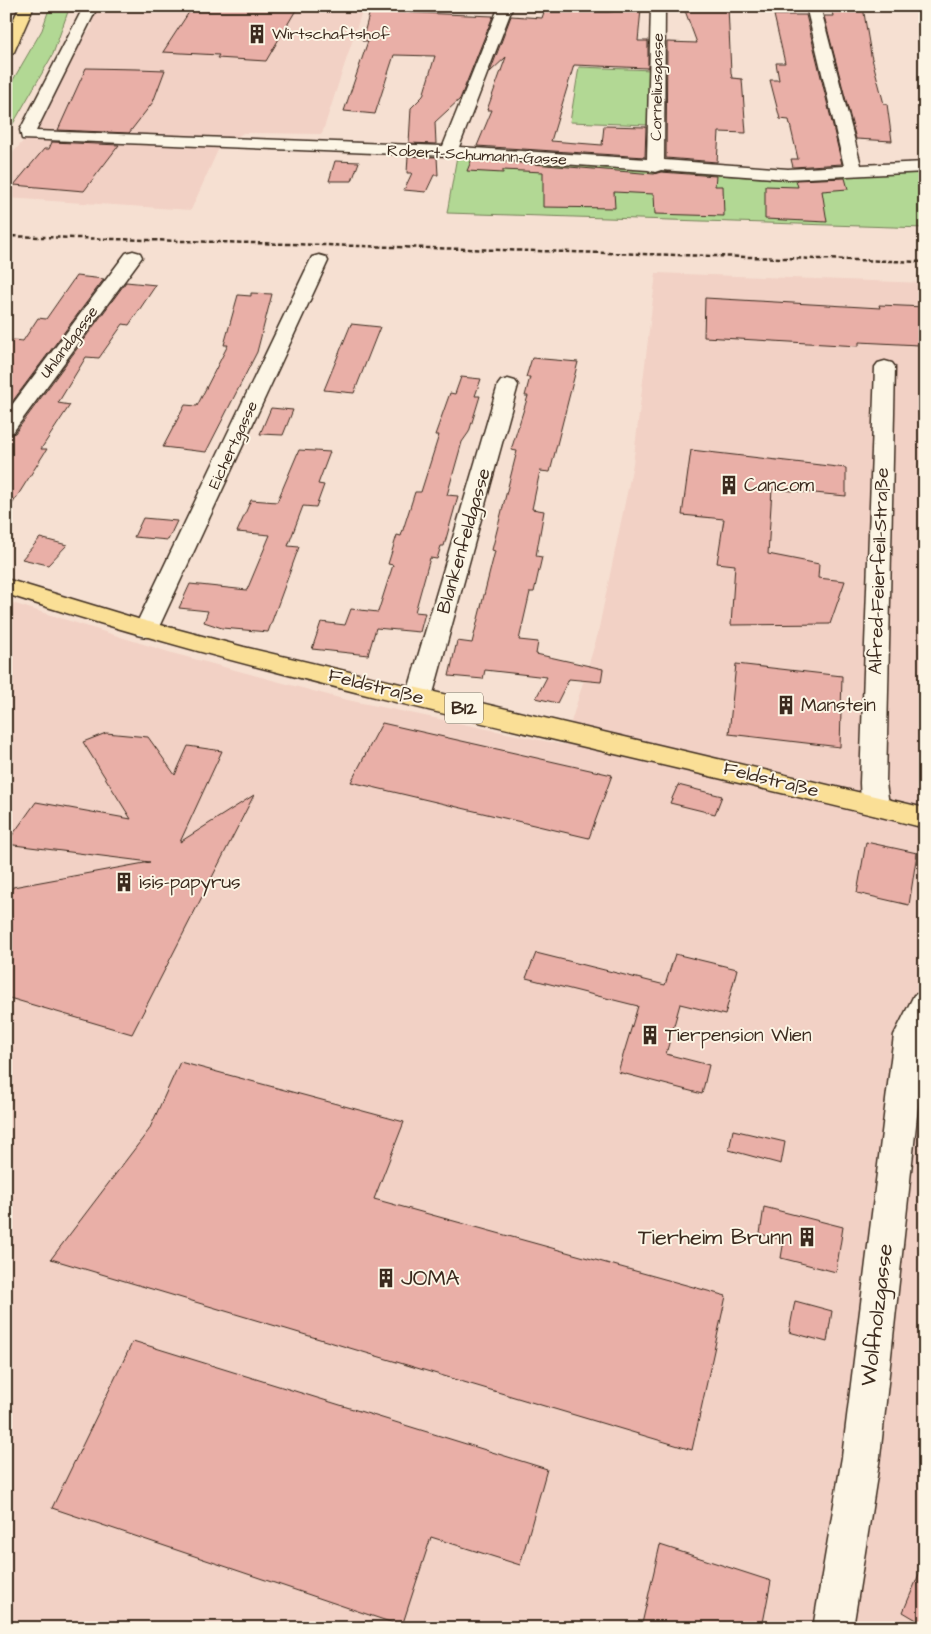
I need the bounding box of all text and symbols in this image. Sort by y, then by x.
building icon: Wirtschaftshof [246,23,268,45]
place label: Wirtschaftshof [272,23,390,45]
street label: Corneliusgasse [645,32,670,141]
street label: Robert-Schumann-Gasse [386,139,568,171]
street label: Uhlandgasse [35,301,104,383]
street label: Eichertgasse [203,397,264,493]
street label: Blankenfeldgasse [430,465,499,617]
street label: Alfred-Feierfeil-Straße [862,467,896,675]
place label: Cancom [744,472,814,499]
building icon: Cancom [718,474,740,496]
street label: Feldstraße [326,662,426,712]
road number: B12 [445,692,483,724]
place label: Manstein [801,692,876,719]
building icon: Manstein [775,694,797,716]
street label: Feldstraße [721,755,821,805]
place label: isis-papyrus [139,869,241,897]
building icon: isis-papyrus [113,871,135,893]
place label: Tierpension Wien [665,1022,812,1049]
building icon: Tierpension Wien [639,1024,661,1046]
place label: Tierheim Brunn [638,1222,792,1253]
building icon: Tierheim Brunn [796,1226,818,1248]
street label: Wolfholzgasse [853,1242,902,1388]
place label: JOMA [401,1263,460,1294]
building icon: JOMA [375,1267,397,1289]

